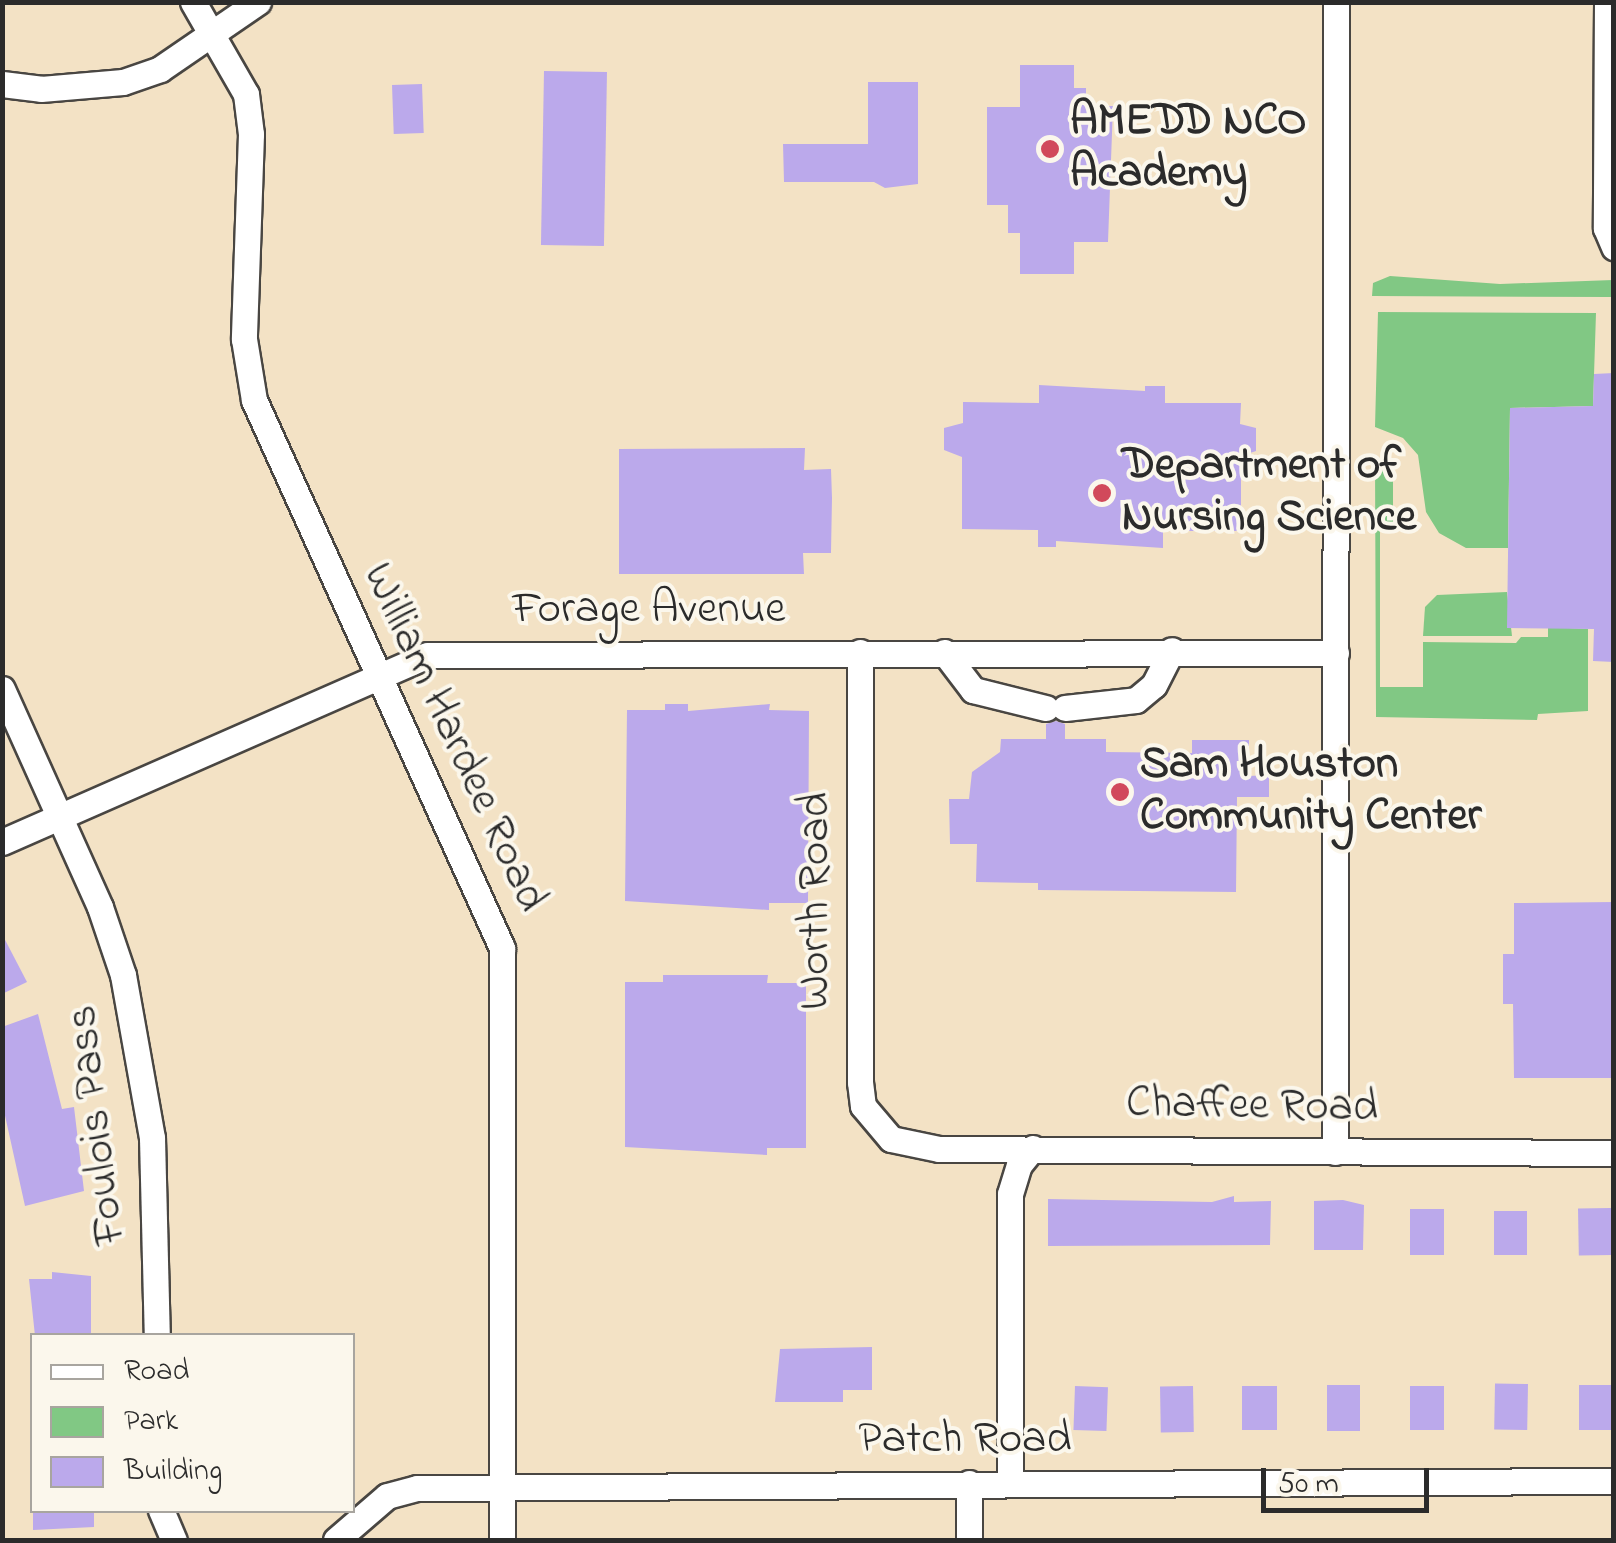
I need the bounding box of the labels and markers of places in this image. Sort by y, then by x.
place label: AMEDD NCO Academy [1070,96,1307,202]
marker: AMEDD NCO Academy [1039,138,1061,160]
place label: Department of Nursing Science [1122,440,1416,546]
marker: Department of Nursing Science [1091,482,1113,504]
place label: Sam Houston Community Center [1140,739,1482,845]
marker: Sam Houston Community Center [1109,781,1131,803]

